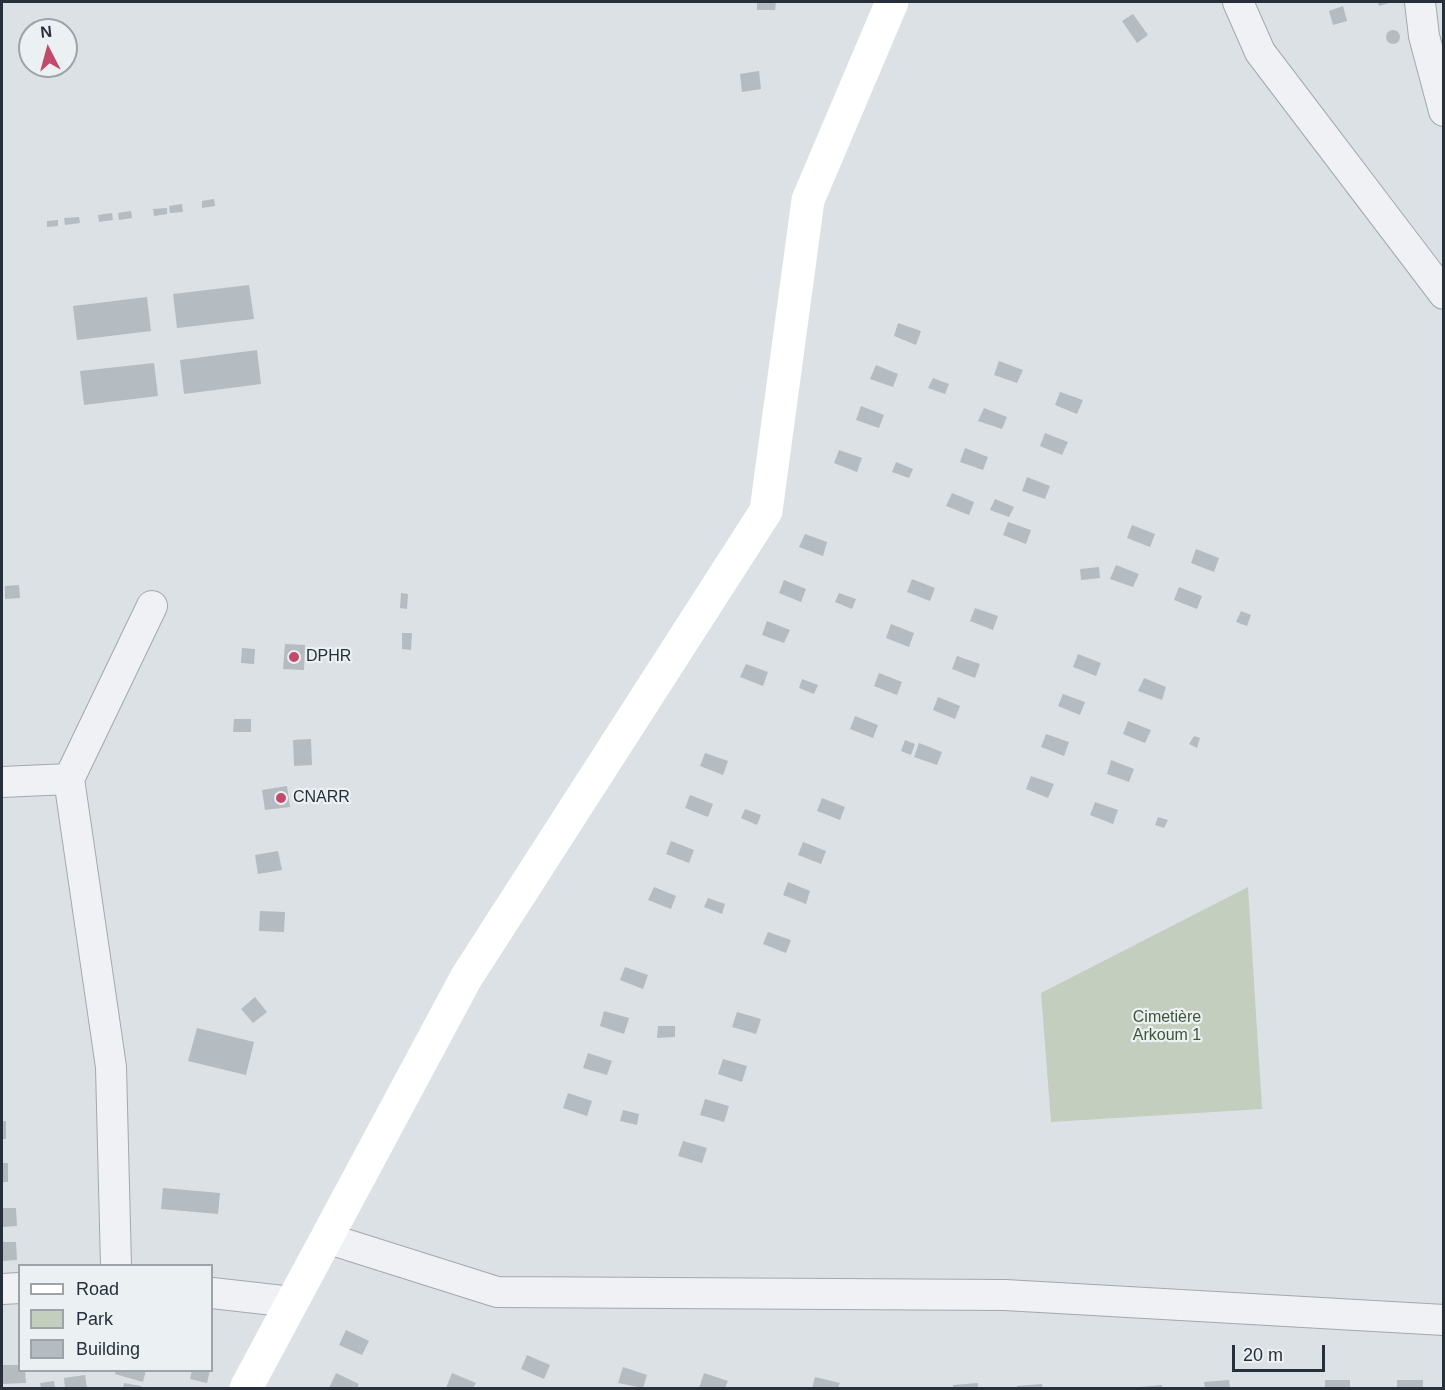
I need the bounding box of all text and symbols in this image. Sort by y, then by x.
north arrow [18,18,78,78]
text: N [40,23,53,41]
place label: DPHR [306,647,351,667]
marker: DPHR [287,650,301,664]
place label: CNARR [293,788,350,808]
marker: CNARR [274,791,288,805]
park label: Cimetière Arkoum 1 [1133,1008,1201,1046]
legend [18,1264,213,1372]
text: Road [76,1279,119,1299]
text: Park [76,1309,113,1329]
scale bar [1235,1333,1328,1371]
text: Building [76,1339,140,1359]
text: 20 m [1243,1345,1283,1365]

